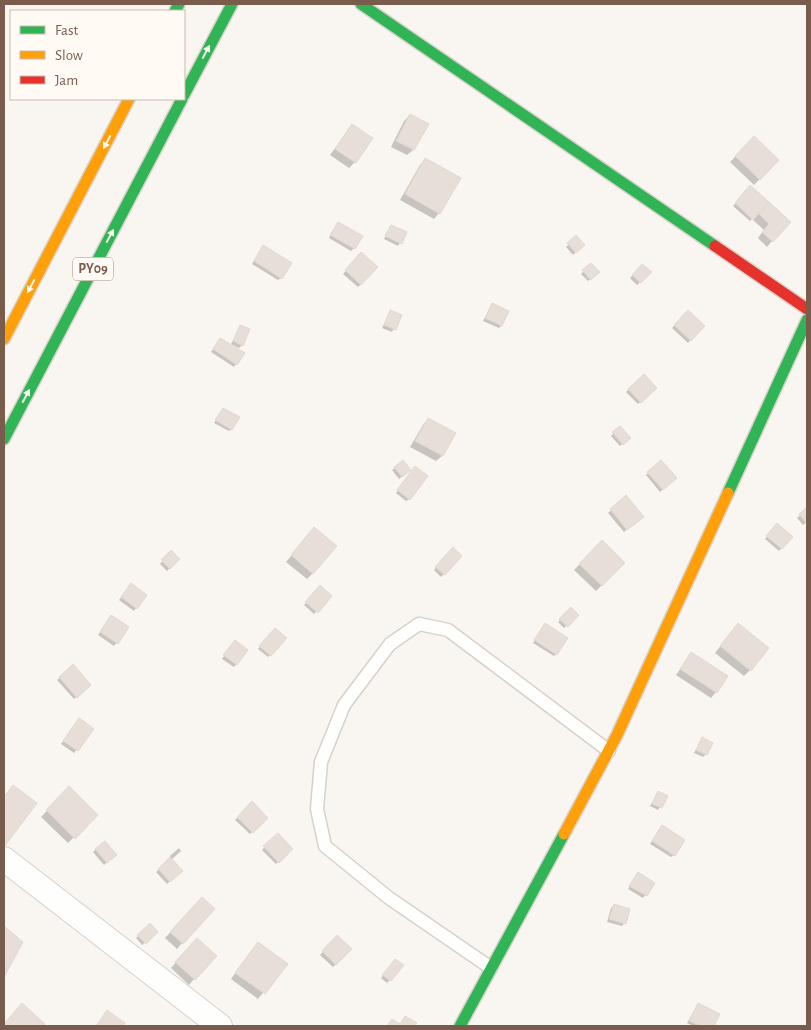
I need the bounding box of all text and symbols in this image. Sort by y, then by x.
legend [10,10,185,100]
text: Fast [55,23,79,38]
one-way arrow [202,45,210,60]
text: Slow [55,48,83,63]
text: Jam [55,73,78,88]
one-way arrow [102,135,111,149]
one-way arrow [106,229,114,244]
road number: PY09 [73,258,113,280]
one-way arrow [27,279,35,293]
one-way arrow [22,388,30,403]

